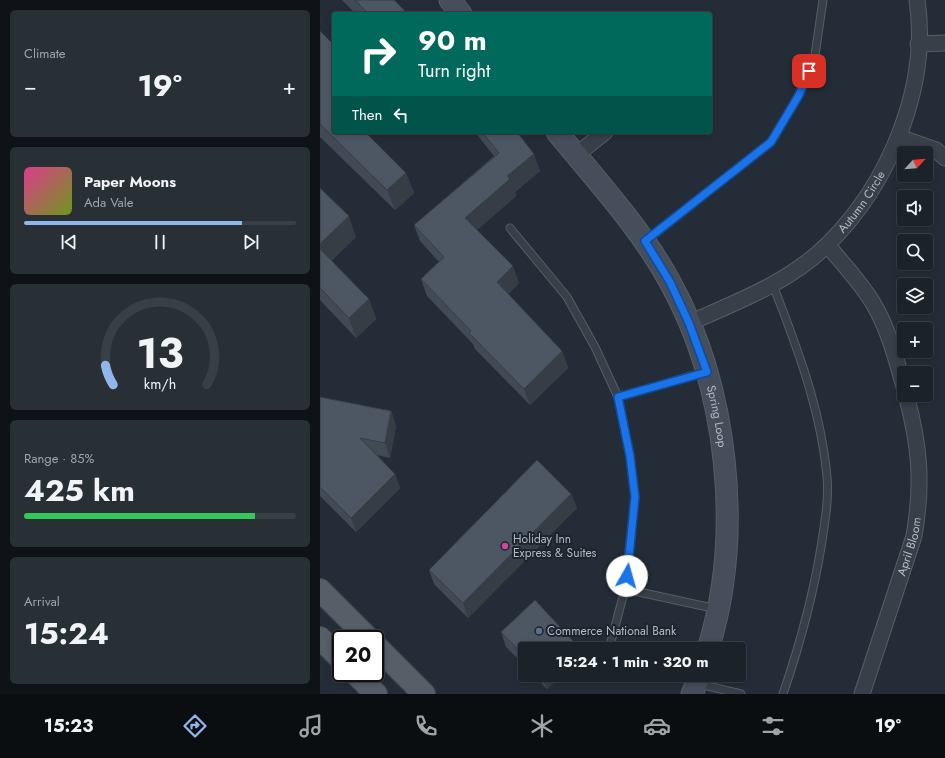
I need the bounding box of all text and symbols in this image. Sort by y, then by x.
text: 90 m [418,20,487,61]
icon: right [352,28,404,80]
text: Climate [24,44,65,63]
pin [792,54,826,88]
text: Turn right [418,58,490,84]
icon: arrive [798,60,820,82]
text: 19° [138,64,182,107]
text: − [24,70,37,102]
text: + [282,70,296,102]
text: Then [352,104,382,126]
icon: left [390,104,412,126]
north arrow [897,146,933,182]
map controls [897,146,933,402]
street label: Autumn Circle [834,167,890,237]
text: Paper Moons [84,171,176,193]
button: sound [897,190,933,226]
text: Ada Vale [84,193,133,212]
icon: previous [58,231,80,253]
icon: pause [149,231,171,253]
icon: next [240,231,262,253]
button: search [897,234,933,270]
button: layers [897,278,933,314]
button: + [897,322,933,358]
text: 13 [136,323,184,384]
button: − [897,366,933,402]
text: km/h [144,374,176,394]
street label: Spring Loop [702,383,731,449]
text: Range · 85% [24,449,94,468]
text: 425 km [24,469,135,512]
street label: April Bloom [892,516,926,578]
place label: Holiday Inn Express & Suites [513,530,597,562]
marker: Holiday Inn Express & Suites [500,541,510,551]
position arrow [606,555,648,597]
text: Arrival [24,592,60,611]
text: 15:24 [24,612,109,655]
place label: Commerce National Bank [547,622,677,640]
marker: Commerce National Bank [534,626,544,636]
speed limit sign: 20 [332,630,384,682]
text: 15:24 · 1 min · 320 m [555,651,709,673]
icon: directions [181,712,209,740]
icon: music [297,712,325,740]
icon: phone [412,712,440,740]
icon: climate [528,712,556,740]
icon: car [643,712,671,740]
icon: filters [759,712,787,740]
text: 15:23 [44,713,93,739]
text: 19° [875,713,901,739]

